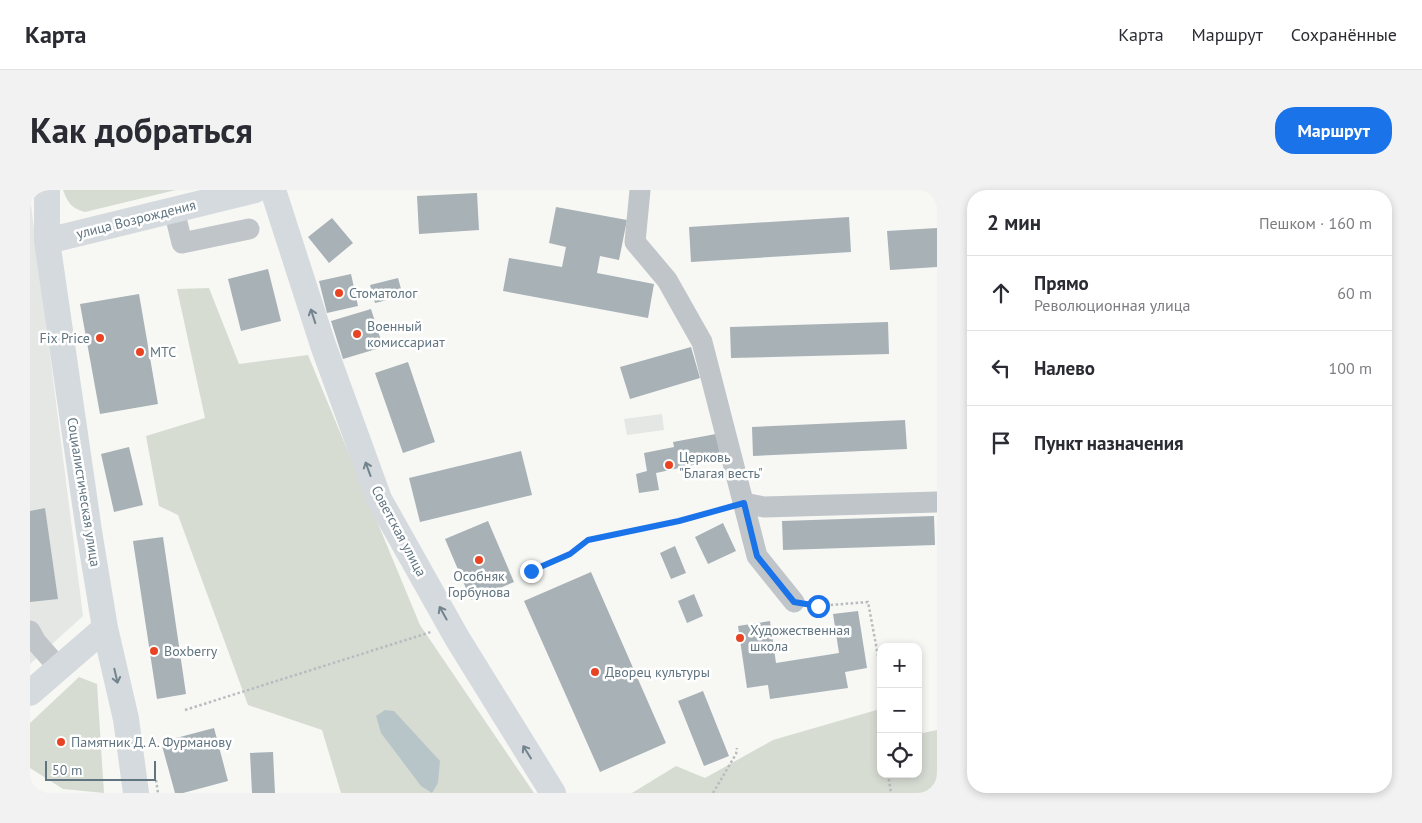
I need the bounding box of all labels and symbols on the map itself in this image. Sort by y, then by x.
street label: улица Возрождения [74,195,198,243]
place label: Стоматолог [349,284,418,302]
marker: Стоматолог [333,287,345,299]
one-way arrow [308,308,318,324]
place label: Военный комиссариат [367,317,445,351]
marker: Военный комиссариат [351,328,363,340]
place label: Fix Price [40,329,90,347]
marker: Fix Price [94,332,106,344]
place label: МТС [150,343,176,361]
marker: МТС [134,346,146,358]
street label: Социалистическая улица [63,416,105,568]
place label: Церковь "Благая весть" [679,448,763,482]
marker: Церковь "Благая весть" [663,459,675,471]
one-way arrow [363,462,372,477]
street label: Советская улица [367,482,431,580]
marker: Особняк Горбунова [473,554,485,566]
route end [520,560,543,583]
place label: Особняк Горбунова [448,567,510,601]
route start [807,595,830,618]
one-way arrow [437,606,447,620]
place label: Художественная школа [750,621,850,655]
marker: Художественная школа [734,632,746,644]
place label: Boxberry [164,642,218,660]
marker: Boxberry [148,645,160,657]
place label: Дворец культуры [605,663,710,681]
marker: Дворец культуры [589,666,601,678]
one-way arrow [112,667,121,683]
place label: Памятник Д. А. Фурманову [71,733,232,751]
marker: Памятник Д. А. Фурманову [55,736,67,748]
one-way arrow [522,745,532,759]
scale bar [45,758,156,781]

